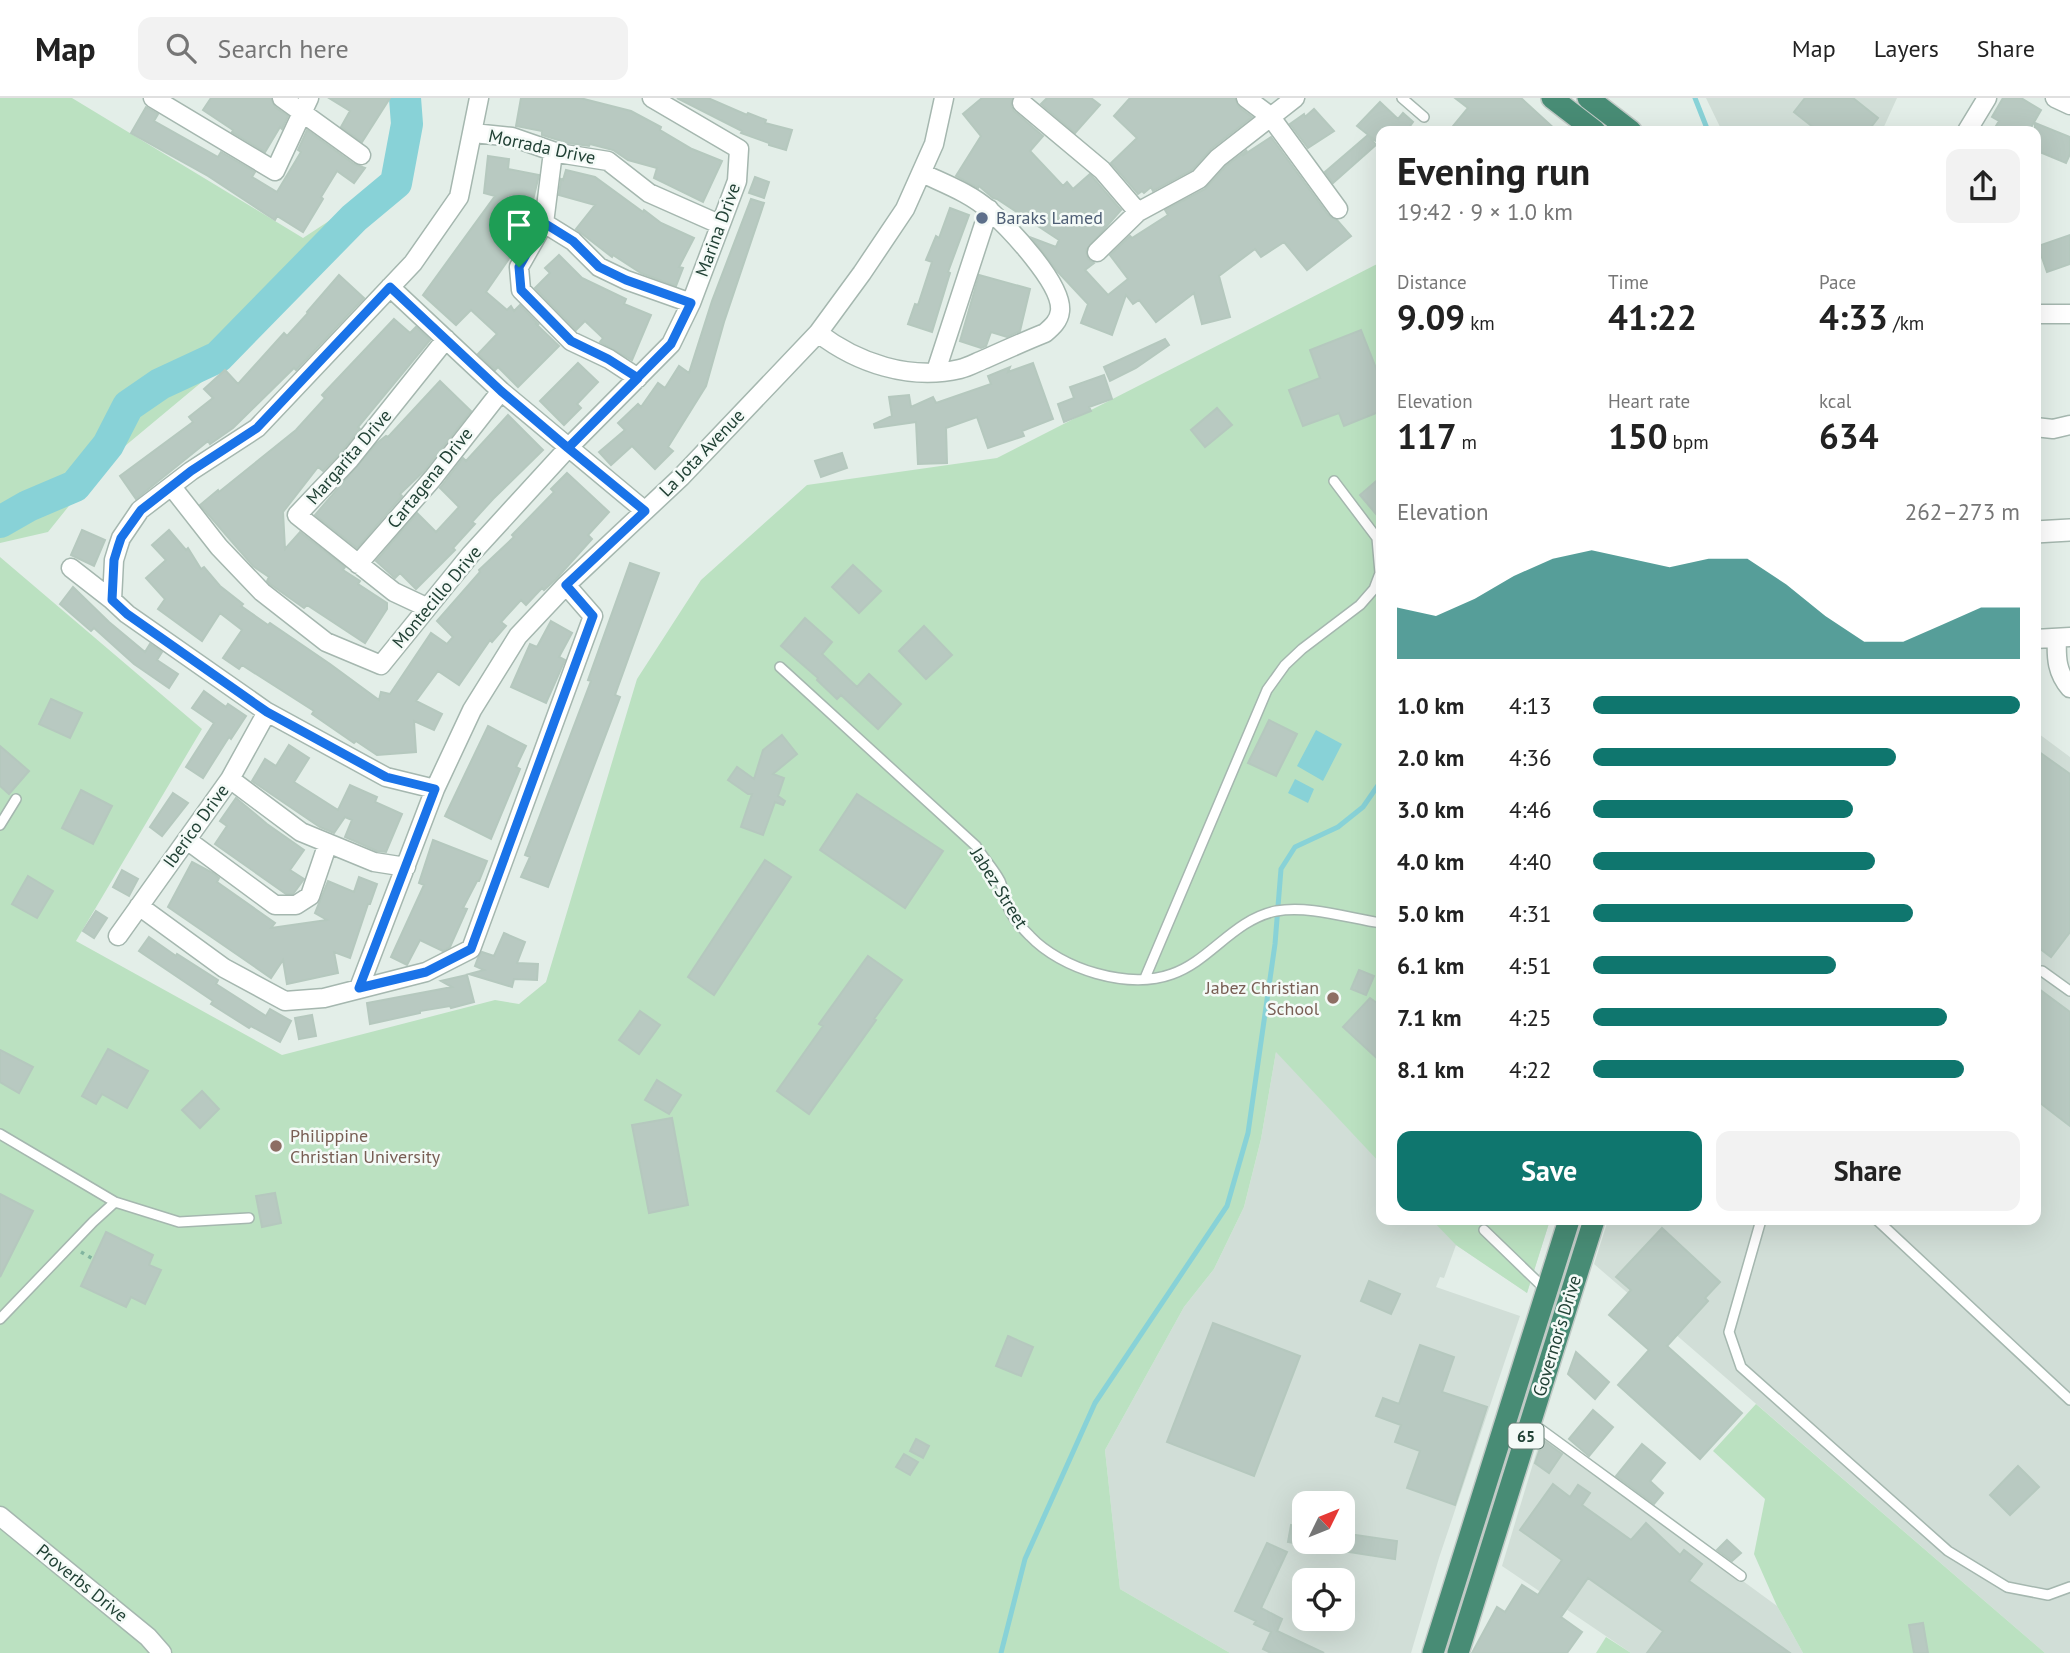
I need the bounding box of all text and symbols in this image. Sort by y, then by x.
search box [138,17,628,80]
text: Map [35,27,96,70]
icon: search [162,29,200,67]
text: Search here [218,32,349,65]
text: Map [1792,33,1836,64]
text: Layers [1874,33,1939,64]
text: Share [1977,33,2035,64]
street label: Morrada Drive [486,124,598,169]
text: Evening run [1397,146,1590,195]
button: share [1946,149,2020,223]
street label: Marina Drive [690,180,745,280]
pin [489,195,549,267]
text: 19:42 · 9 × 1.0 km [1397,197,1573,226]
icon: arrive [500,206,538,244]
place label: Baraks Lamed [996,206,1103,229]
marker: Baraks Lamed [974,210,990,226]
text: Distance [1397,270,1467,294]
text: Time [1608,270,1649,294]
text: Pace [1819,270,1856,294]
text: 9.09 [1397,294,1465,340]
text: 41:22 [1608,294,1697,340]
text: 4:33 [1819,294,1888,340]
text: km [1465,311,1495,335]
text: /km [1888,311,1924,335]
text: Elevation [1397,389,1473,413]
text: Heart rate [1608,389,1690,413]
text: kcal [1819,389,1851,413]
street label: Margarita Drive [301,404,396,509]
street label: La Jota Avenue [654,404,749,501]
text: 117 [1397,413,1457,459]
text: 150 [1608,413,1668,459]
text: 634 [1819,413,1879,459]
street label: Cartagena Drive [382,423,477,533]
text: m [1457,430,1477,454]
text: bpm [1668,430,1709,454]
text: Elevation [1397,497,1489,526]
text: 262–273 m [1905,497,2020,526]
street label: Montecillo Drive [387,541,486,653]
text: 1.0 km [1397,691,1464,720]
text: 4:13 [1509,691,1552,720]
text: 2.0 km [1397,743,1464,772]
text: 4:36 [1509,743,1552,772]
street label: Iberico Drive [158,779,234,872]
text: 3.0 km [1397,795,1464,824]
text: 4:46 [1509,795,1552,824]
street label: Jabez Street [965,842,1033,932]
text: 4.0 km [1397,847,1464,876]
text: 4:40 [1509,847,1552,876]
text: 5.0 km [1397,899,1464,928]
text: 4:31 [1509,899,1552,928]
text: 6.1 km [1397,951,1464,980]
text: 4:51 [1509,951,1552,980]
place label: Jabez Christian School [1205,976,1320,1020]
marker: Jabez Christian School [1325,990,1341,1006]
text: 7.1 km [1397,1003,1462,1032]
text: 4:25 [1509,1003,1552,1032]
text: 8.1 km [1397,1055,1464,1084]
text: 4:22 [1509,1055,1552,1084]
place label: Philippine Christian University [290,1124,441,1168]
button: Save [1397,1131,1702,1211]
button: Share [1716,1131,2020,1211]
marker: Philippine Christian University [268,1138,284,1154]
street label: Governor's Drive [1527,1273,1586,1399]
road number: 65 [1508,1424,1544,1448]
north arrow [1292,1491,1354,1554]
map controls [1292,1491,1355,1631]
street label: Proverbs Drive [32,1539,133,1627]
button: locate [1292,1568,1355,1631]

